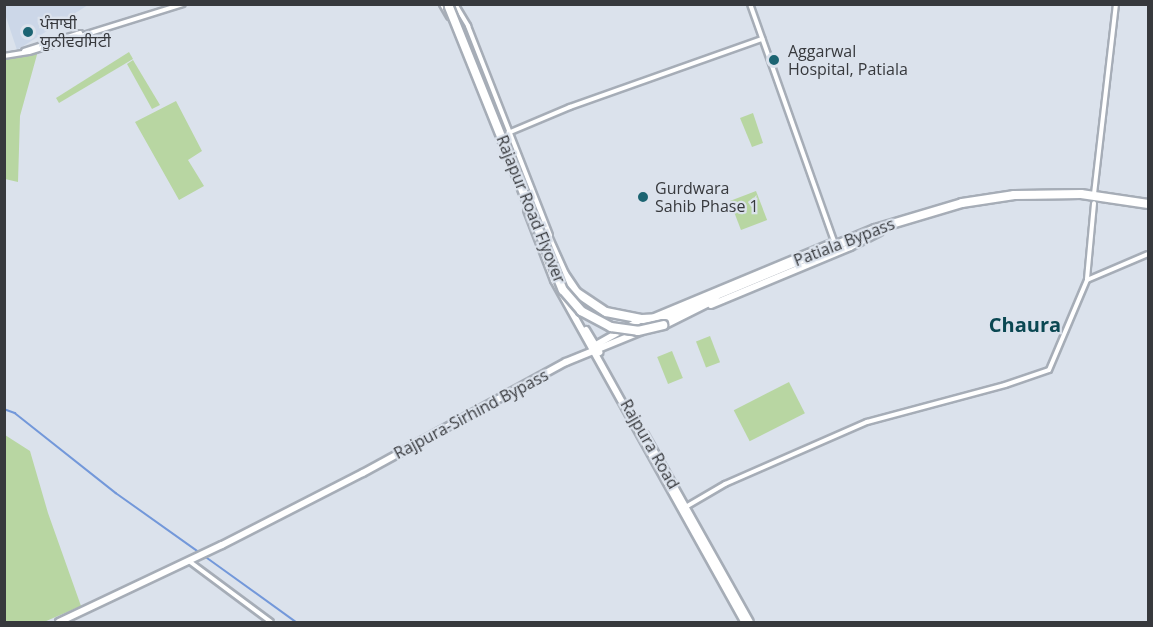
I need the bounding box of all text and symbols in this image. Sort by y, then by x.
place label: ਪੰਜਾਬੀ ਯੂਨੀਵਰਸਿਟੀ [40,13,111,51]
marker: ਪੰਜਾਬੀ ਯੂਨੀਵਰਸਿਟੀ [21,25,35,39]
place label: Aggarwal Hospital, Patiala [788,41,908,79]
marker: Aggarwal Hospital, Patiala [765,51,783,69]
street label: Rajapur Road Flyover [493,132,569,286]
place label: Gurdwara Sahib Phase 1 [655,178,759,216]
marker: Gurdwara Sahib Phase 1 [636,190,650,204]
street label: Patiala Bypass [791,214,897,270]
district label: Chaura [989,312,1061,336]
street label: Rajpura-Sirhind Bypass [390,365,552,463]
street label: Rajpura Road [617,396,683,492]

